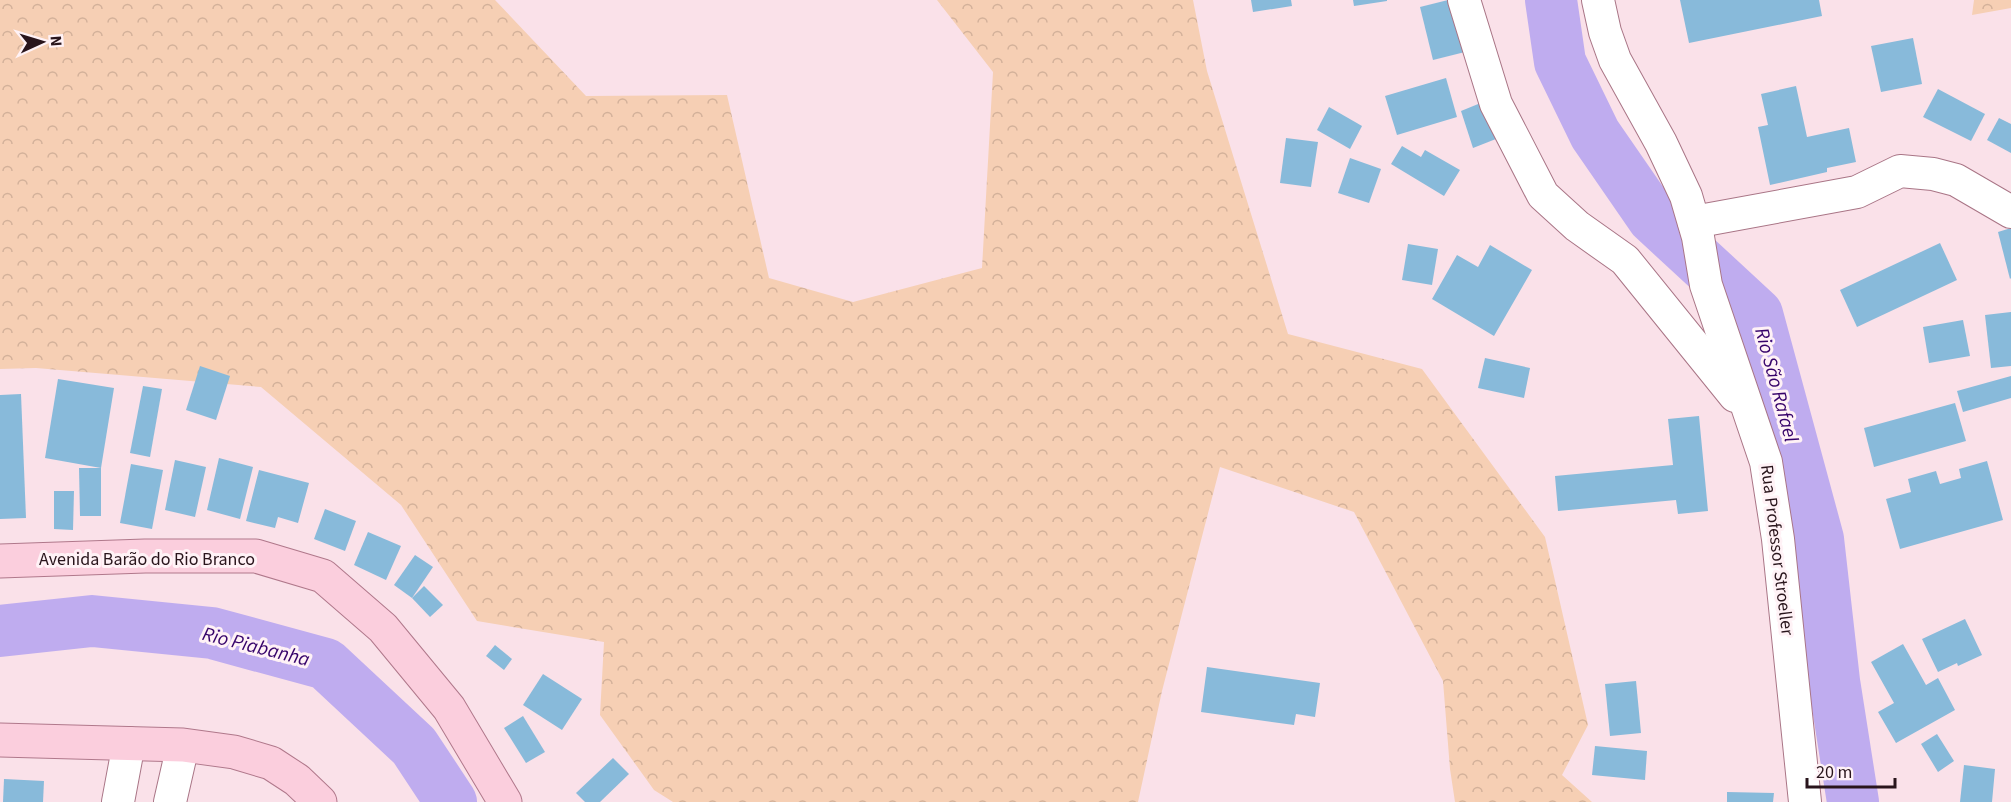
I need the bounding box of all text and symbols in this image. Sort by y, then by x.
north arrow [12,12,72,72]
text: N [45,35,67,47]
water label: Rio São Rafael [1747,325,1805,445]
street label: Rua Professor Stroeller [1754,463,1800,637]
street label: Avenida Barão do Rio Branco [39,547,255,572]
water label: Rio Piabanha [199,620,313,674]
scale bar [1807,751,1896,789]
text: 20 m [1816,760,1852,785]

